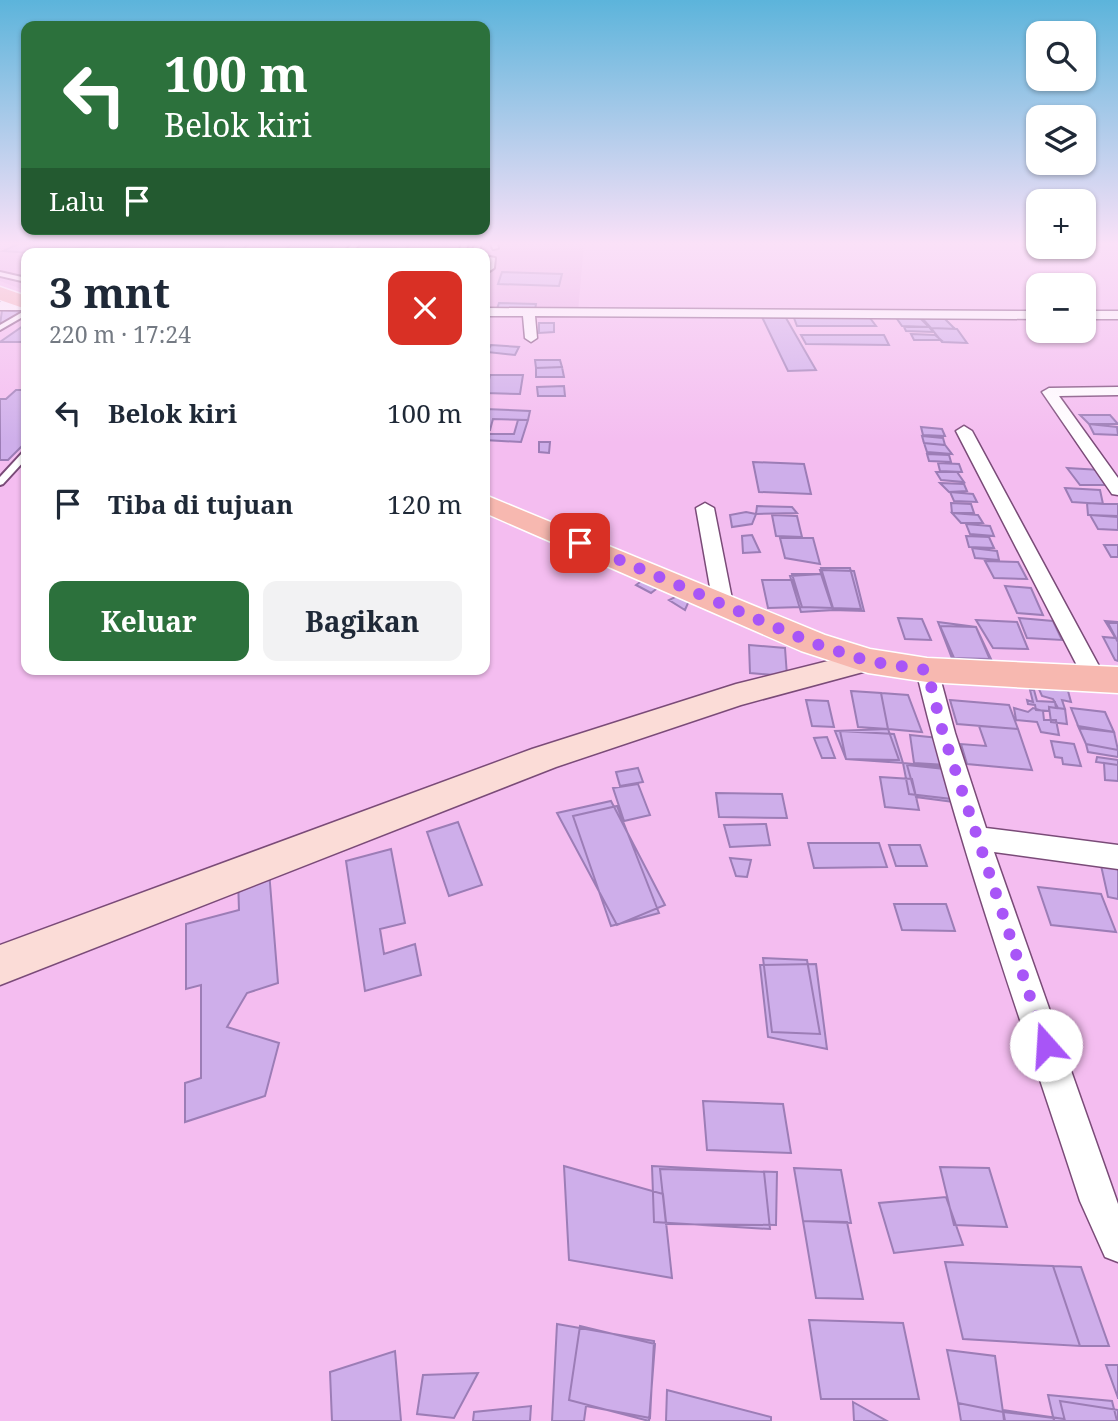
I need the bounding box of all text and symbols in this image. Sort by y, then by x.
map controls [1026,21,1096,343]
button: search [1026,21,1096,91]
text: 100 m [164,40,308,106]
icon: left [49,49,140,140]
text: Belok kiri [164,103,312,146]
button: layers [1026,105,1096,175]
icon: arrive [118,182,156,220]
text: Lalu [49,183,104,219]
button: + [1026,189,1096,259]
text: 3 mnt [49,263,170,320]
button: close [388,271,462,345]
button: − [1026,273,1096,343]
text: 220 m · 17:24 [49,318,191,350]
icon: left [49,394,87,432]
text: Belok kiri [108,395,237,431]
text: 100 m [387,395,462,431]
icon: arrive [49,485,87,523]
text: Tiba di tujuan [108,486,293,522]
text: 120 m [387,486,462,522]
pin [550,513,610,573]
icon: arrive [561,524,599,562]
button: Keluar [49,581,249,661]
button: Bagikan [263,581,462,661]
position arrow [1009,1008,1083,1082]

